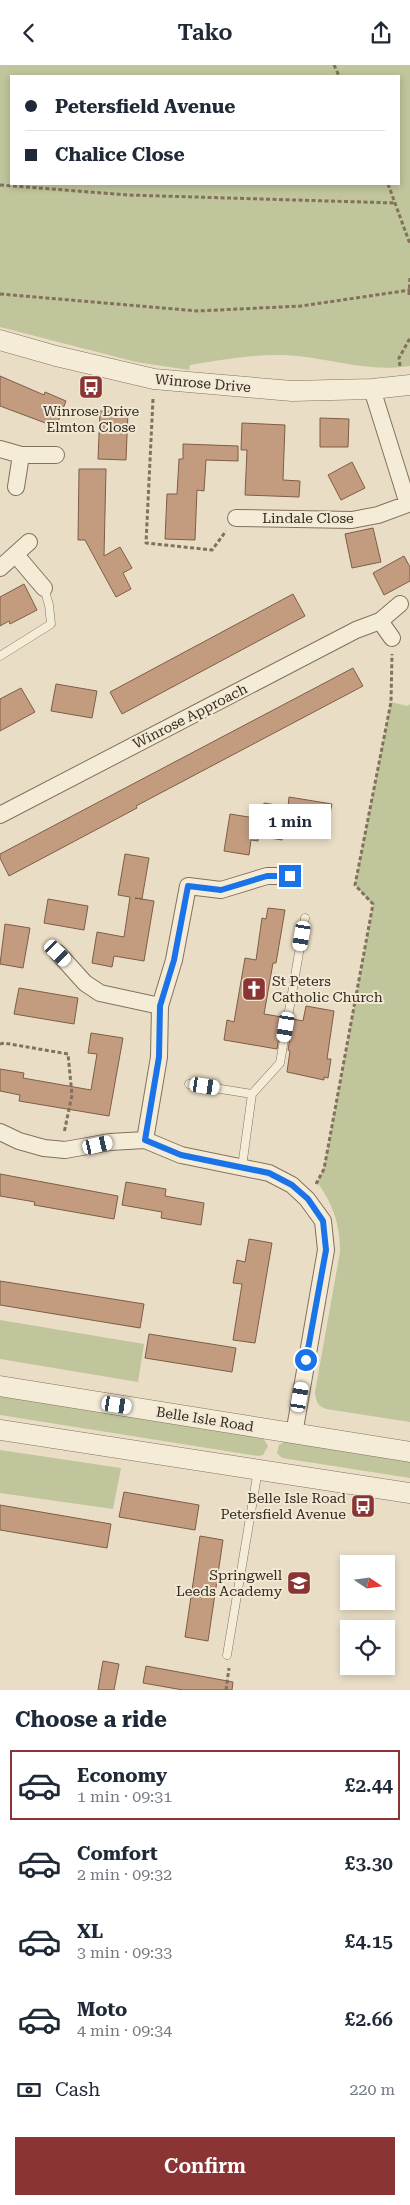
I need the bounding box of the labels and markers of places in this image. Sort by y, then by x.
bus stop icon: Winrose Drive Elmton Close [78,374,104,400]
place label: Winrose Drive Elmton Close [43,403,139,435]
place label: St Peters Catholic Church [272,973,383,1005]
church icon: St Peters Catholic Church [241,976,267,1002]
place label: Belle Isle Road Petersfield Avenue [221,1490,346,1522]
bus stop icon: Belle Isle Road Petersfield Avenue [350,1493,376,1519]
place label: Springwell Leeds Academy [176,1567,283,1599]
school or university icon: Springwell Leeds Academy [286,1570,312,1596]

